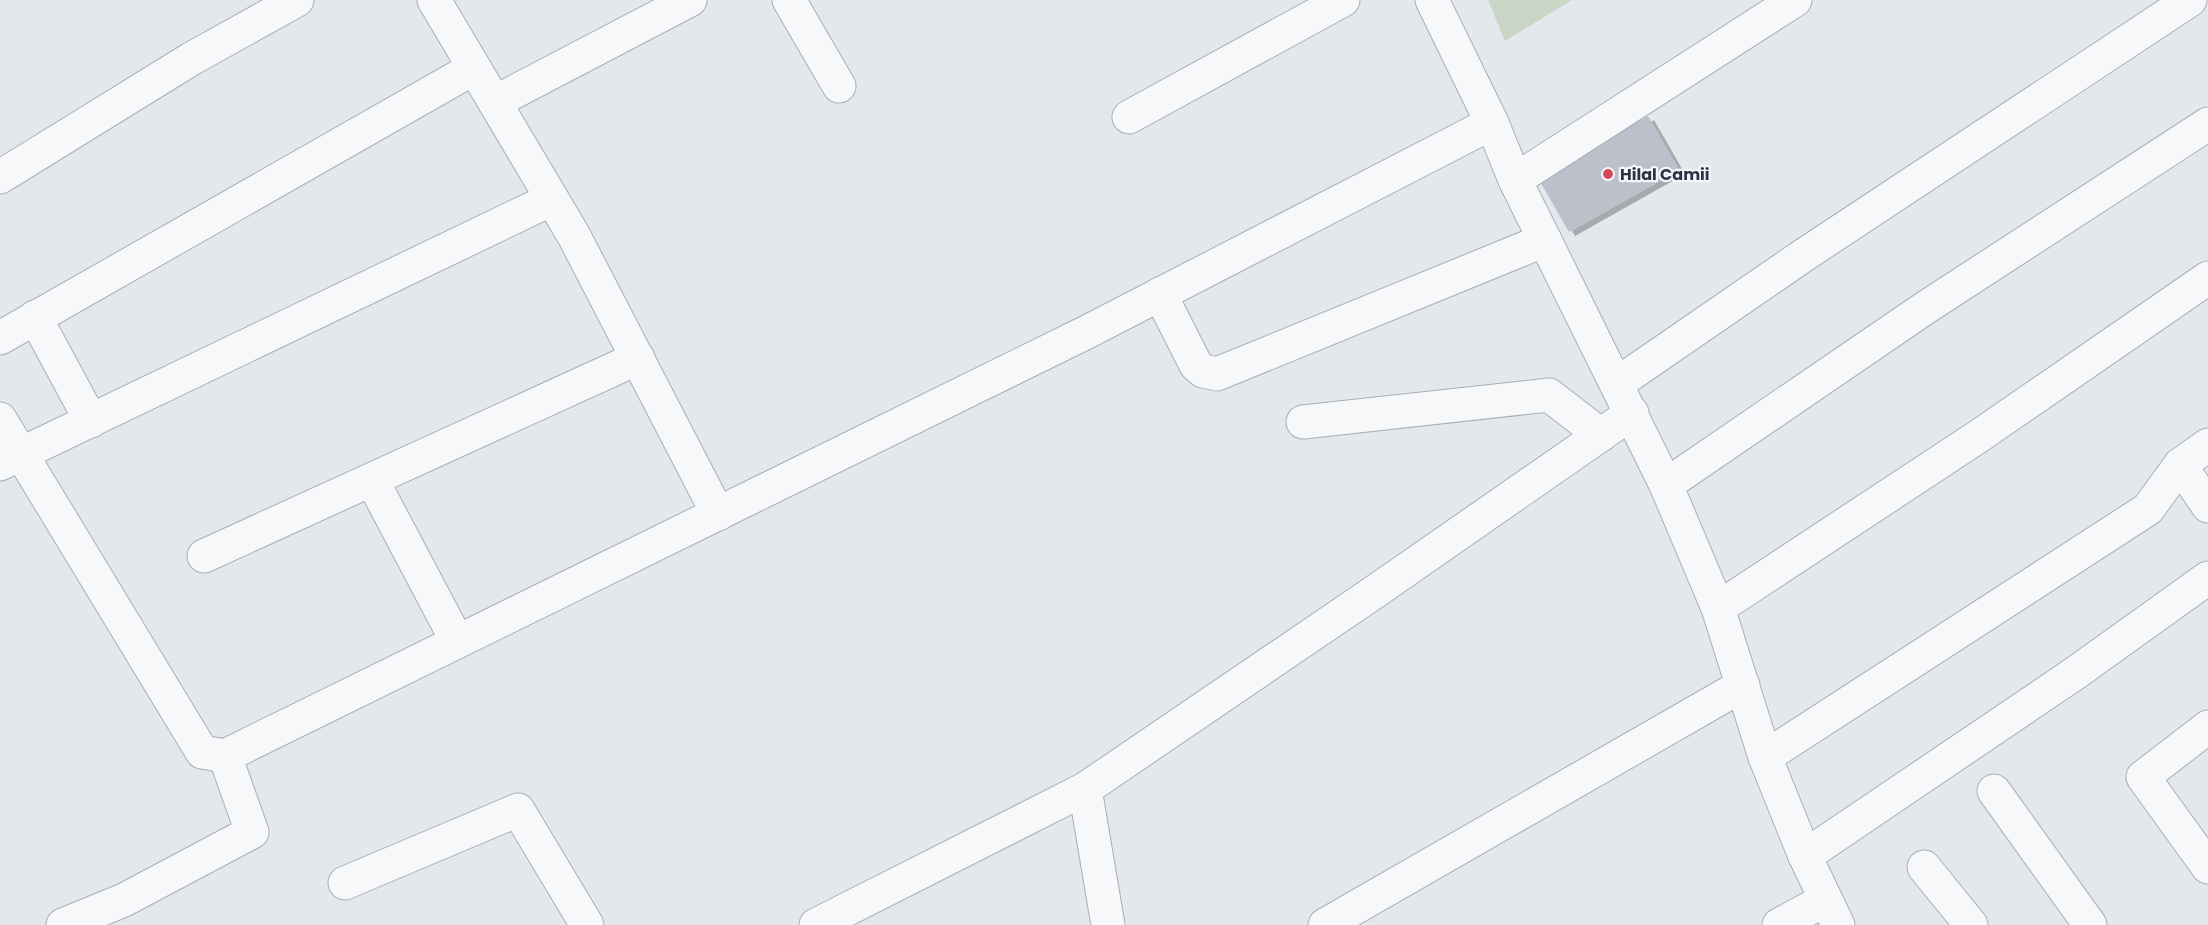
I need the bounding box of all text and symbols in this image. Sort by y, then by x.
place label: Hilal Camii [1620,163,1710,186]
marker: Hilal Camii [1601,167,1615,181]

